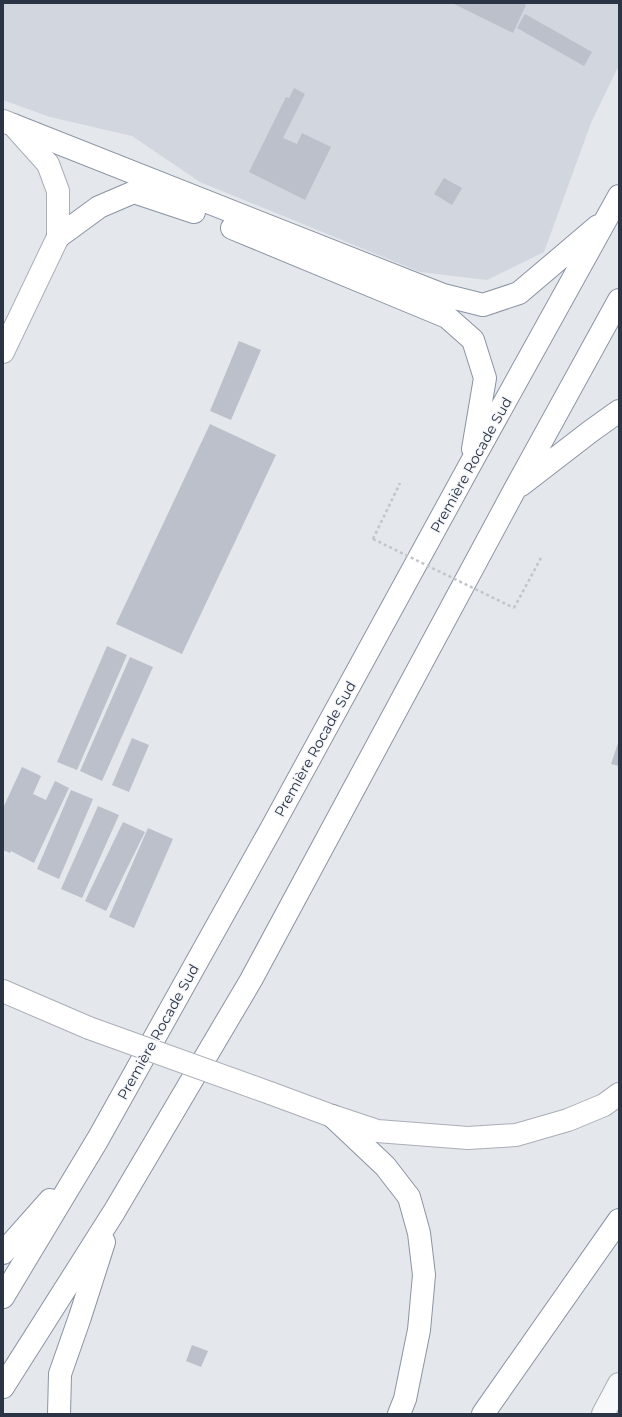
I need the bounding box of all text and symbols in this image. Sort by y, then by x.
street label: Première Rocade Sud [426,394,516,536]
street label: Première Rocade Sud [270,678,360,820]
street label: Première Rocade Sud [113,961,203,1103]

